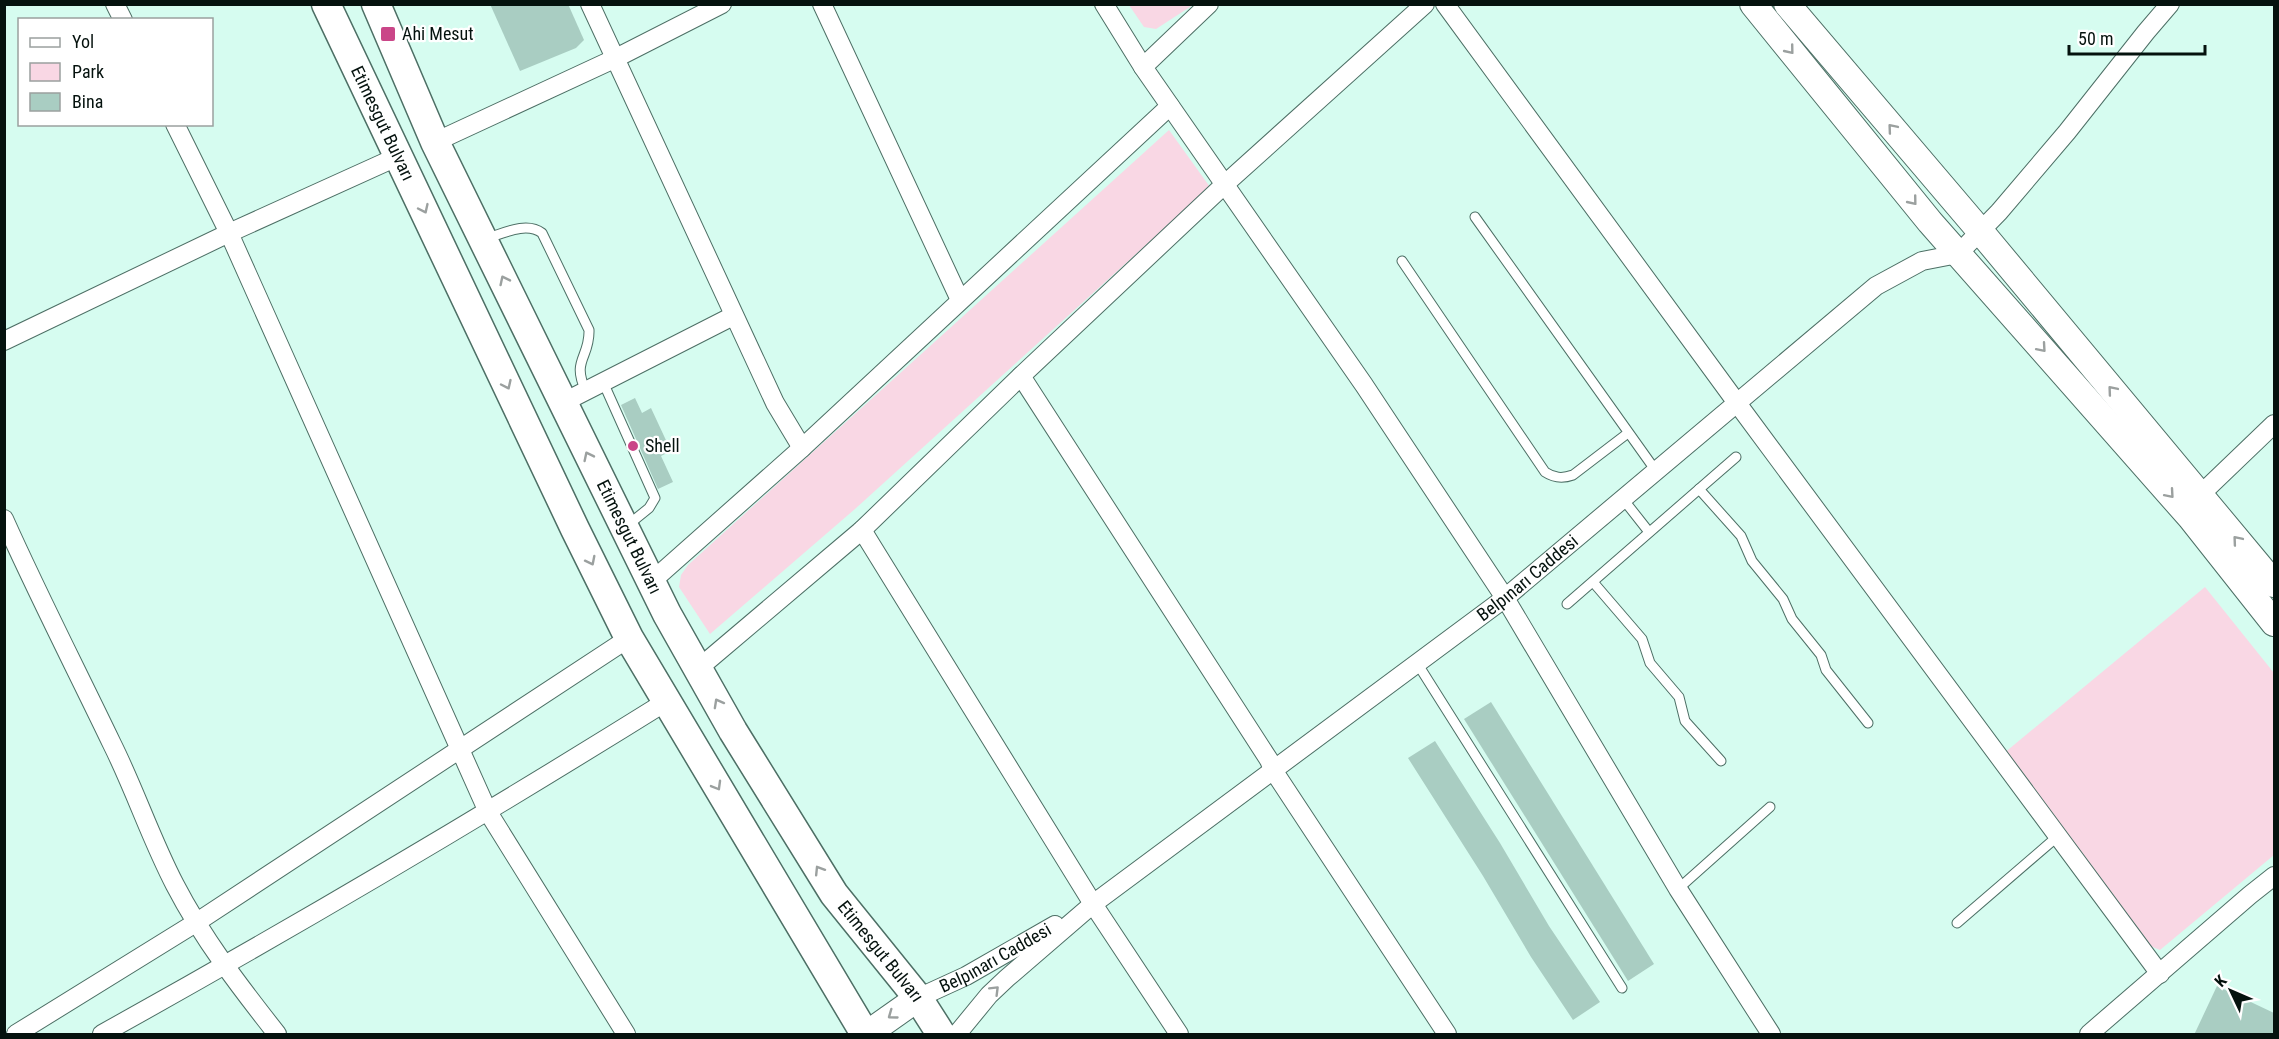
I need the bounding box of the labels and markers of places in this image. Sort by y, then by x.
place label: Ahi Mesut [402,23,474,44]
marker: Ahi Mesut [379,25,397,43]
place label: Shell [645,435,680,456]
marker: Shell [626,439,640,453]

